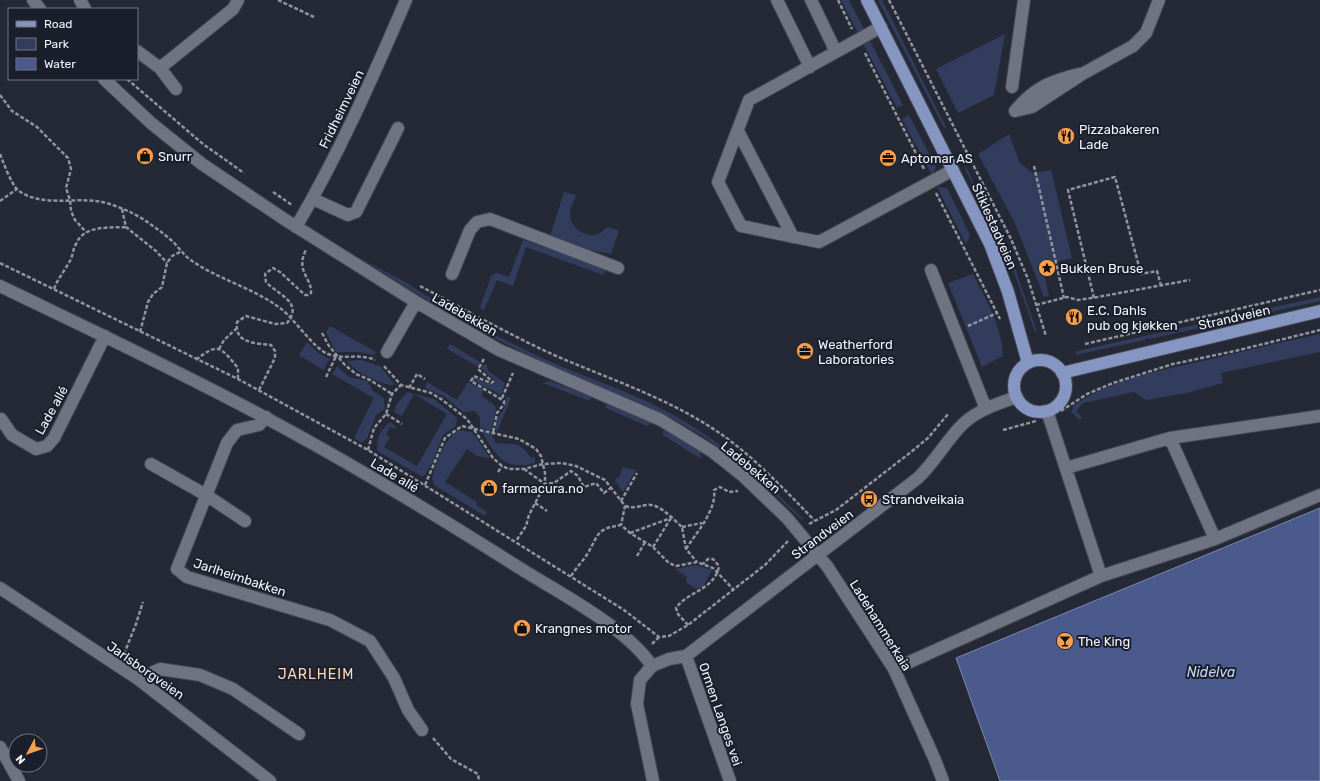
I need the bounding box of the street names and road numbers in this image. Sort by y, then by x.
street label: Fridheimveien [316,68,367,151]
street label: Stiklestadveien [969,181,1020,272]
street label: Ladebekken [429,290,500,339]
street label: Strandveien [1197,302,1272,333]
street label: Lade allé [32,383,71,437]
street label: Ladebekken [718,438,783,497]
street label: Lade allé [368,455,422,496]
street label: Strandveien [788,506,856,562]
street label: Jarlheimbakken [192,555,288,600]
street label: Ladehammerkaia [847,577,914,673]
street label: Jarlsborgveien [104,638,187,703]
street label: Ormen Langes vei [695,661,745,768]

